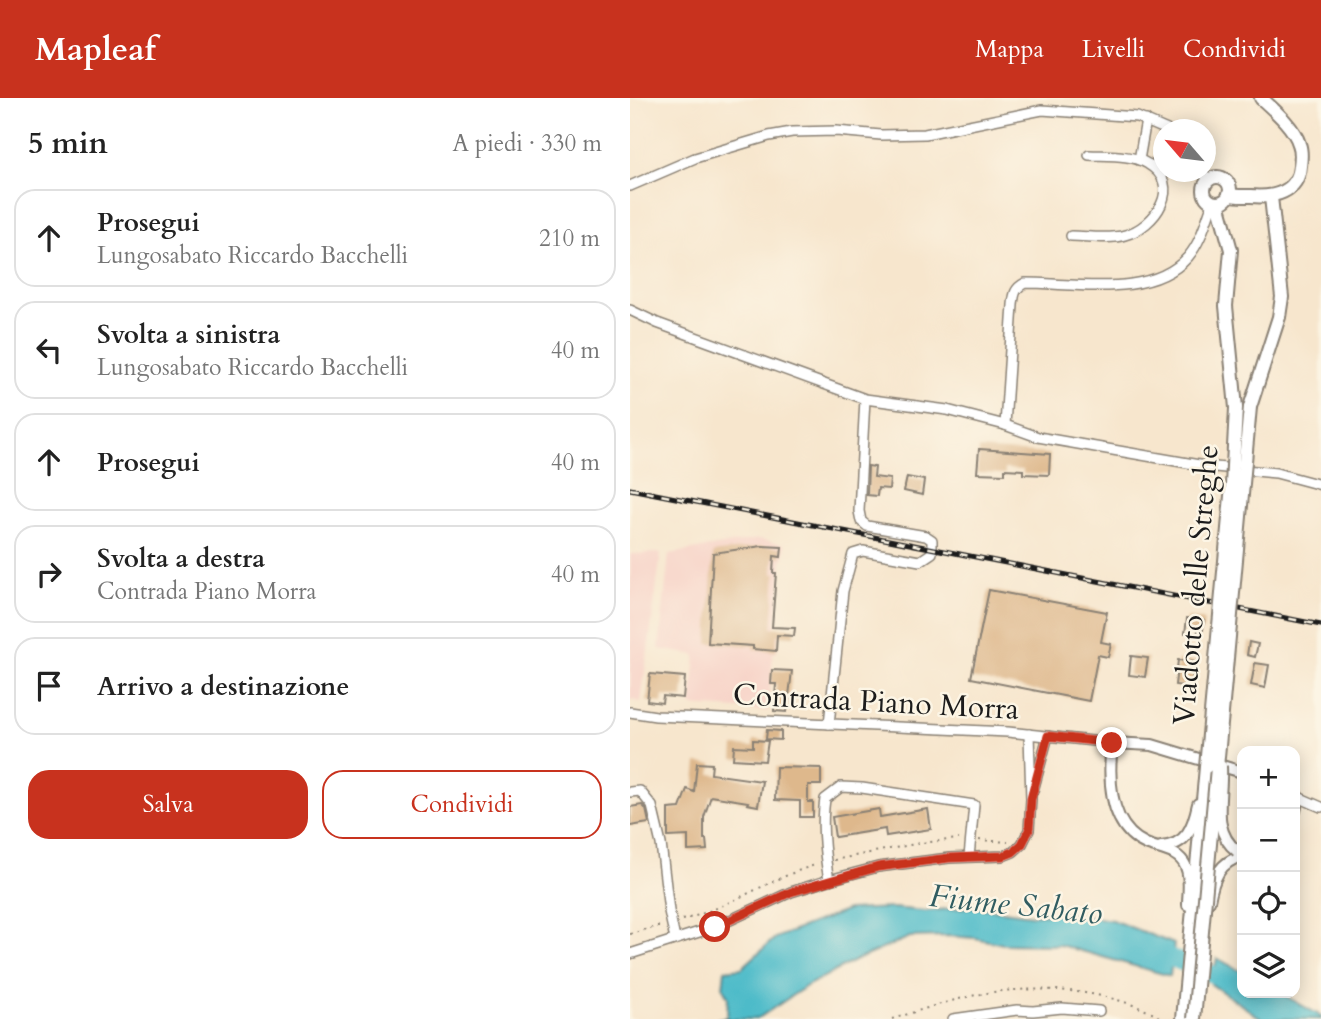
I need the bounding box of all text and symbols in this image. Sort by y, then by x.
text: Mapleaf [35,27,156,72]
text: Mappa [975,33,1044,66]
text: Livelli [1082,33,1145,66]
text: Condividi [1183,33,1286,66]
north arrow [1153,119,1216,182]
text: 5 min [28,123,108,164]
text: A piedi · 330 m [452,128,602,159]
text: Prosegui [97,205,200,240]
icon: ahead [30,219,68,257]
text: 210 m [539,223,600,254]
text: Lungosabato Riccardo Bacchelli [97,240,408,271]
text: Svolta a sinistra [97,317,280,352]
icon: left [30,331,68,369]
text: 40 m [551,335,600,366]
text: Lungosabato Riccardo Bacchelli [97,352,408,383]
icon: ahead [30,443,68,481]
street label: Viadotto delle Streghe [1163,443,1229,727]
text: Prosegui [97,445,200,480]
text: 40 m [551,447,600,478]
text: Svolta a destra [97,541,265,576]
icon: right [30,555,68,593]
text: 40 m [551,559,600,590]
text: Contrada Piano Morra [97,576,317,607]
icon: arrive [30,667,68,705]
text: Arrivo a destinazione [97,669,349,704]
street label: Contrada Piano Morra [732,674,1020,730]
route end [1096,727,1127,758]
map controls [1237,746,1300,998]
button: + [1237,746,1300,809]
button: Salva [28,770,308,839]
button: Condividi [322,770,602,839]
button: − [1237,809,1300,872]
button: locate [1237,872,1300,935]
water label: Fiume Sabato [927,874,1105,936]
route start [699,911,730,942]
button: layers [1237,935,1300,998]

